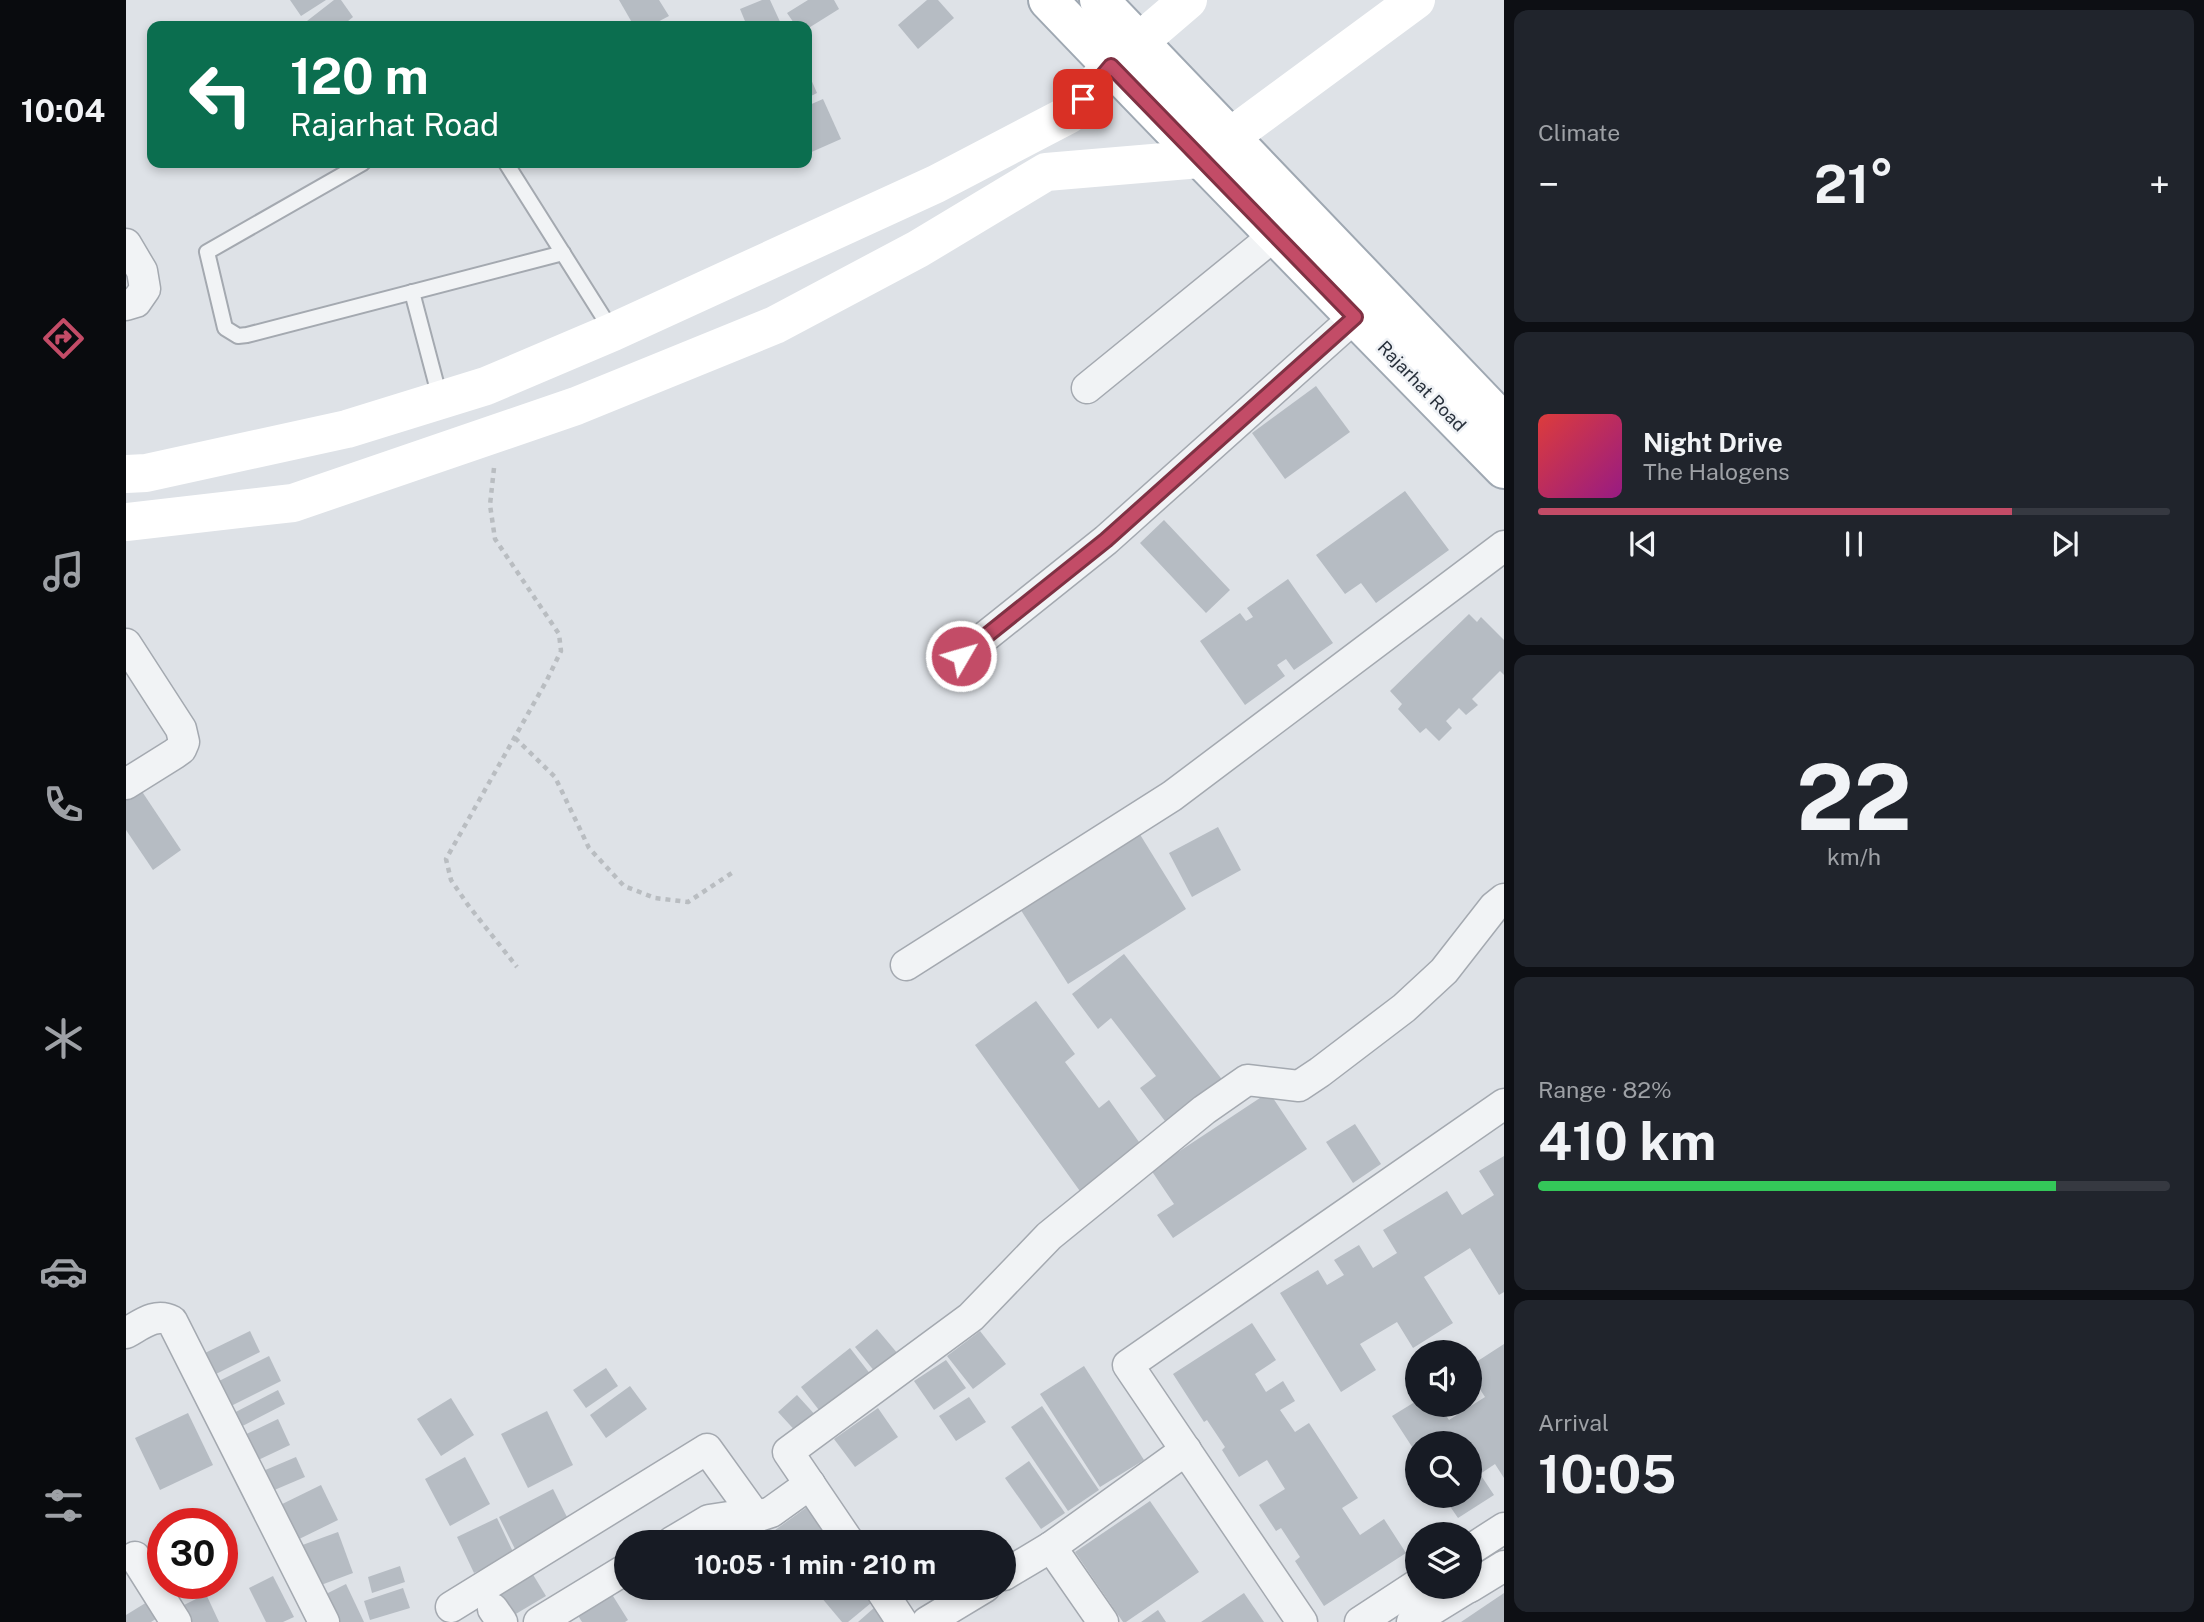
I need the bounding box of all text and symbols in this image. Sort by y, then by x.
text: 120 m [290,47,429,105]
icon: left [175,49,266,140]
pin [1053,69,1113,129]
icon: arrive [1064,80,1102,118]
text: 10:04 [21,92,105,129]
text: Rajarhat Road [290,106,499,143]
text: Climate [1538,119,1620,146]
text: 21° [1814,154,1894,215]
text: − [1538,162,1559,207]
text: + [2149,162,2170,207]
icon: directions [39,314,88,363]
street label: Rajarhat Road [1374,336,1470,436]
text: Night Drive [1643,427,1783,458]
text: The Halogens [1643,458,1790,485]
icon: previous [1624,525,1662,563]
icon: pause [1835,525,1873,563]
icon: next [2046,525,2084,563]
icon: music [39,547,88,596]
position arrow [924,619,998,693]
text: 22 [1796,744,1912,850]
icon: phone [39,780,88,829]
text: km/h [1827,843,1881,870]
icon: climate [39,1014,88,1063]
text: Range · 82% [1538,1076,1672,1103]
text: 410 km [1538,1111,1716,1172]
icon: car [39,1247,88,1296]
map controls [1405,1340,1482,1599]
button: sound [1405,1340,1482,1417]
text: Arrival [1538,1409,1609,1436]
button: search [1405,1431,1482,1508]
text: 10:05 [1538,1444,1676,1505]
icon: filters [39,1481,88,1530]
speed limit sign: 30 [147,1508,238,1599]
button: layers [1405,1522,1482,1599]
text: 10:05 · 1 min · 210 m [694,1549,936,1580]

